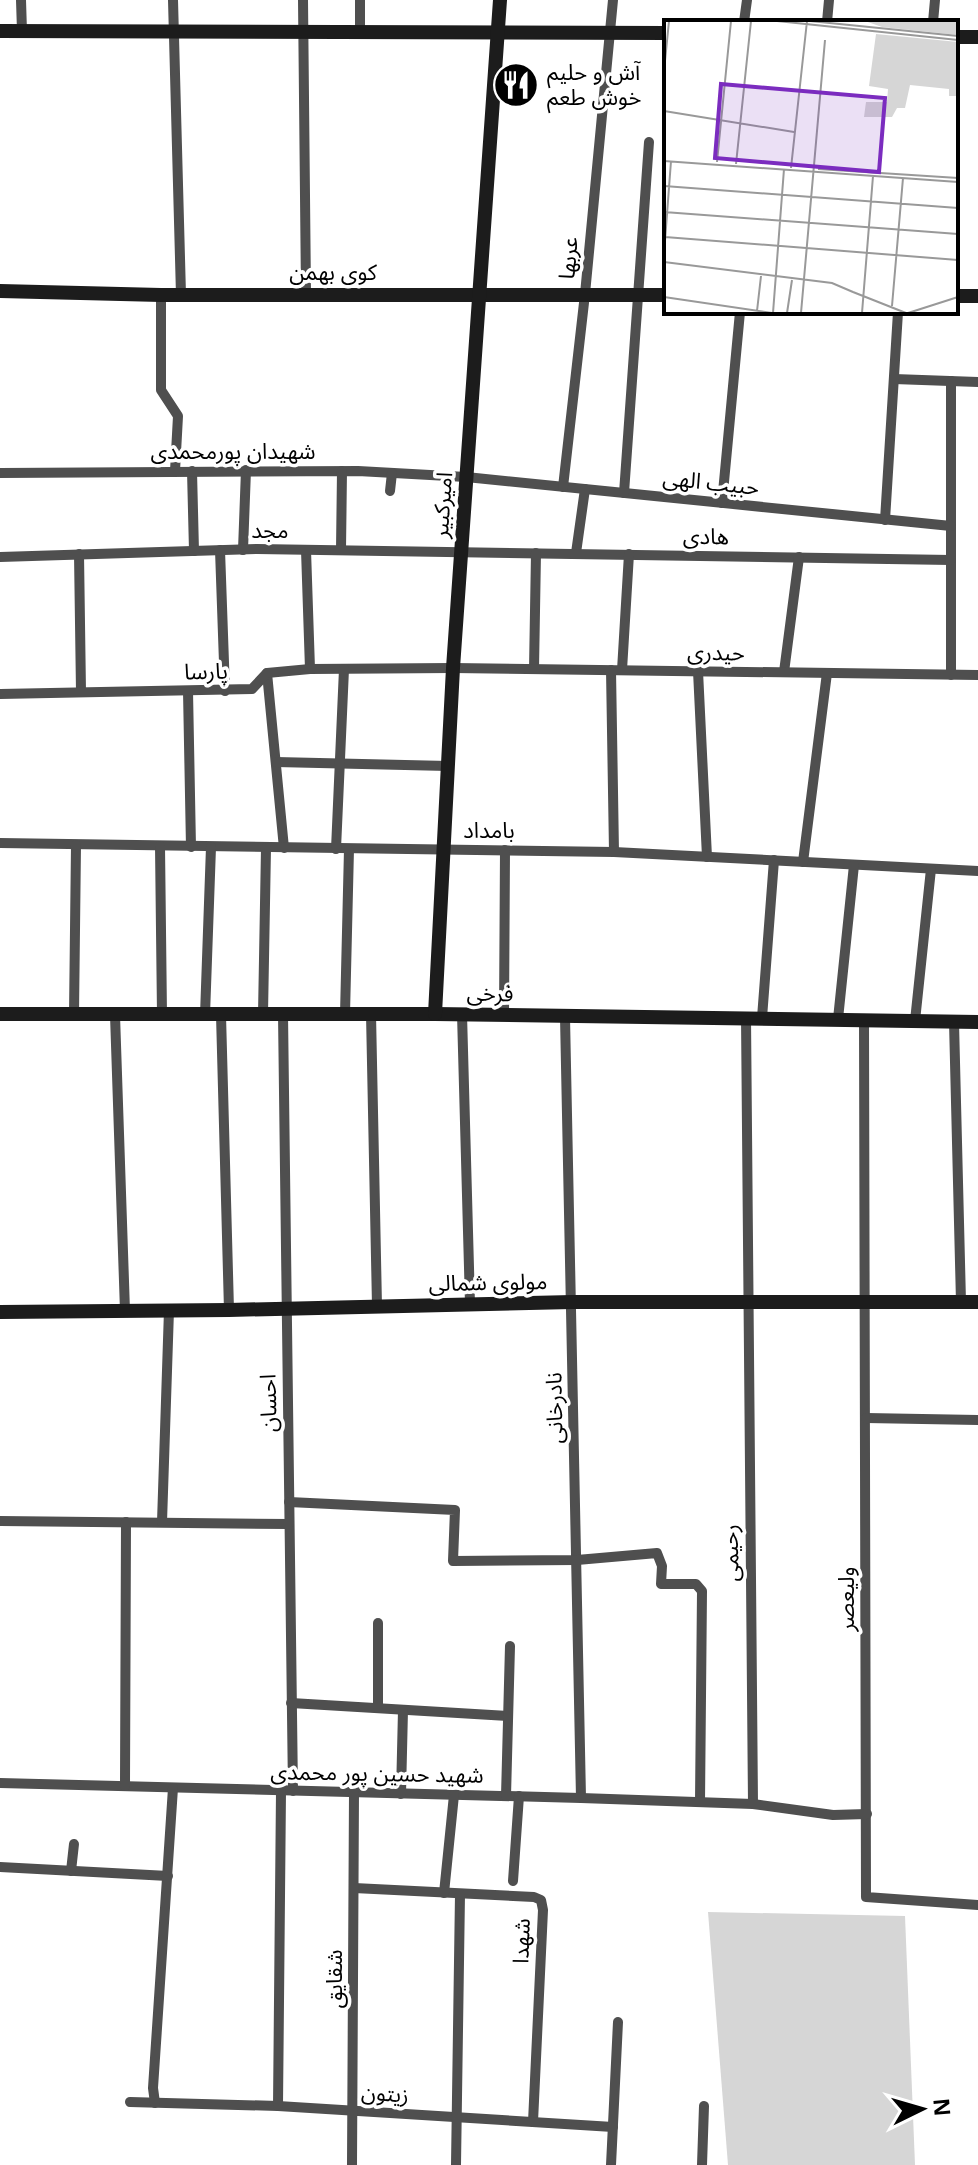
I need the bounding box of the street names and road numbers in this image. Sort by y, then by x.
street label: عربها [550,235,584,280]
street label: کوی بهمن [289,256,378,286]
street label: شهیدان پورمحمدی [150,435,316,466]
street label: حبیب الهی [661,461,761,501]
street label: امیرکبیر [424,471,458,540]
street label: مجد [251,514,289,544]
street label: هادی [683,520,729,550]
street label: حیدری [687,635,745,667]
street label: پارسا [184,655,228,687]
street label: بامداد [463,814,515,844]
street label: فرخی [466,977,514,1007]
street label: مولوی شمالی [428,1265,548,1297]
street label: نادرخانی [537,1372,569,1444]
street label: احسان [251,1374,283,1432]
street label: رحیمی [714,1524,744,1582]
street label: ولیعصر [830,1567,860,1632]
street label: شهید حسین پور محمدی [270,1755,484,1790]
street label: شهدا [504,1918,536,1964]
street label: شقایق [318,1950,348,2008]
street label: زیتون [360,2075,410,2109]

